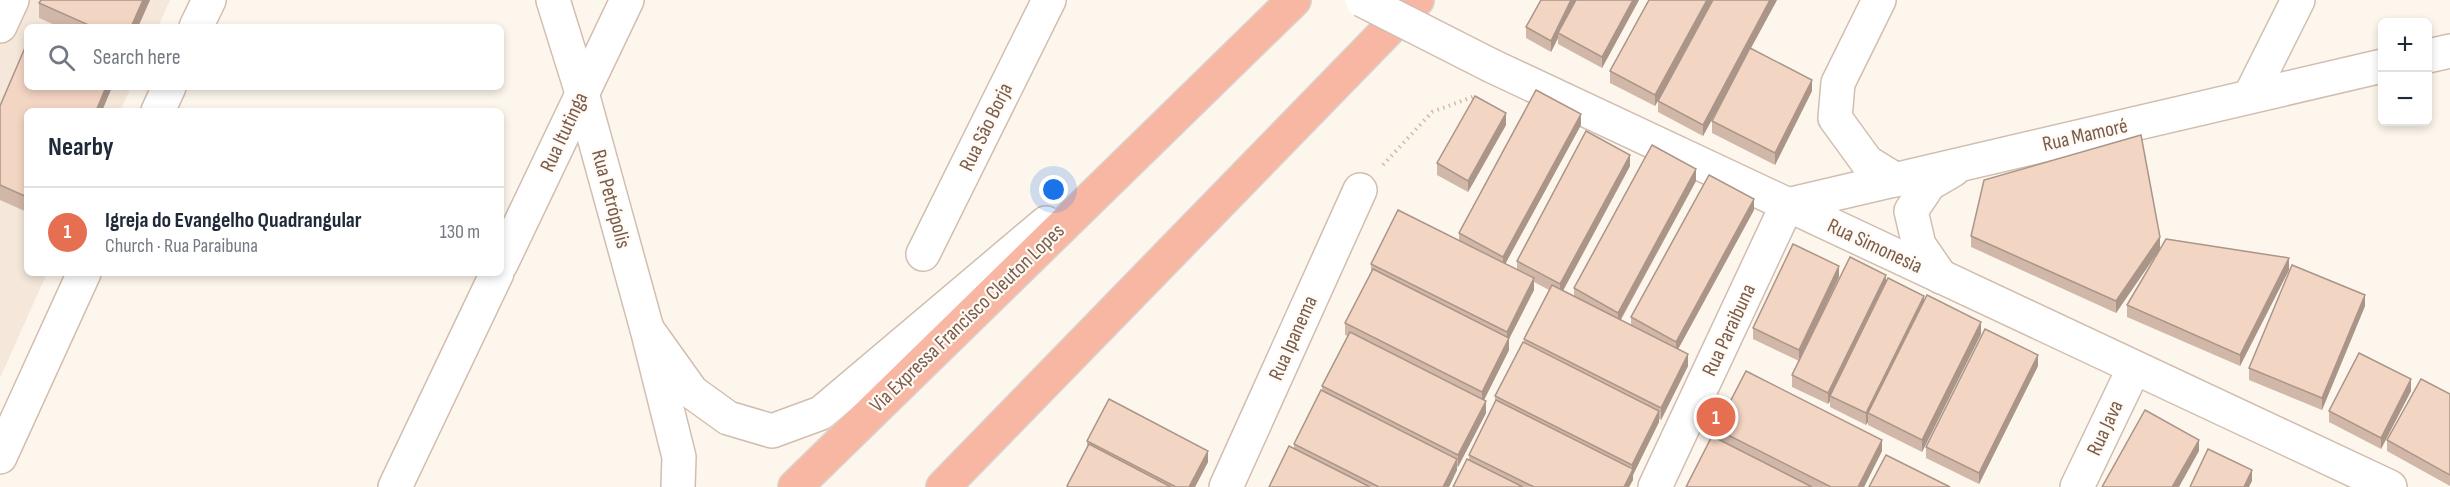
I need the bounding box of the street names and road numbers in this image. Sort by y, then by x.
street label: Rua São Borja [954,79,1018,175]
street label: Rua Itutinga [535,88,593,176]
street label: Rua Mamoré [2040,113,2130,157]
street label: Rua Petrópolis [586,147,636,251]
street label: Rua Simonesia [1824,213,1926,279]
street label: Via Expressa Francisco Cleuton Lopes [865,218,1069,418]
street label: Rua Paraibuna [1697,280,1761,380]
street label: Rua Ipanema [1263,292,1323,384]
street label: Rua Java [2081,396,2129,460]

